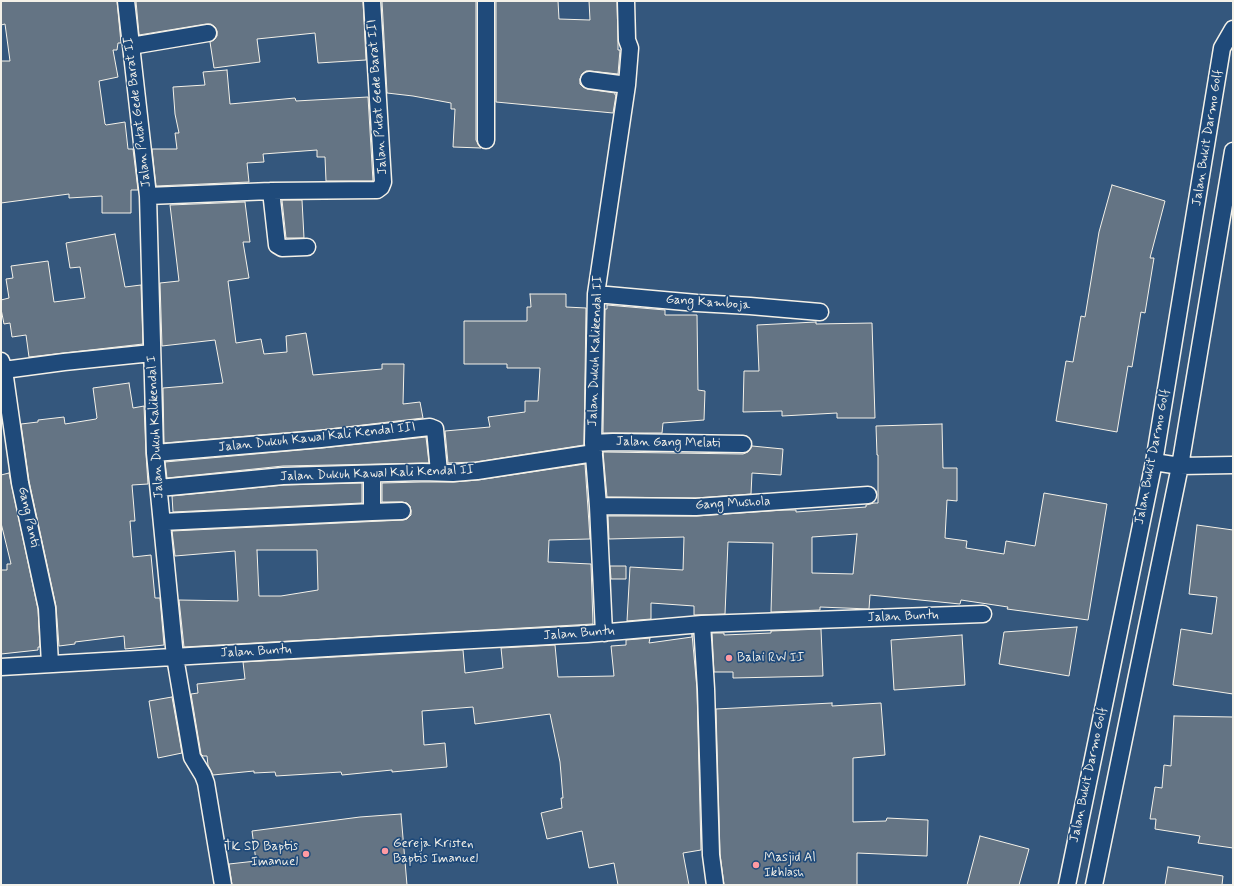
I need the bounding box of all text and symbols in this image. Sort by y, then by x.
street label: Jalan Putat Gede Barat III [365,19,391,175]
street label: Jalan Putat Gede Barat II [121,36,155,188]
street label: Jalan Bukit Darmo Golf [1190,69,1226,207]
street label: Jalan Dukuh Kalikendal II [586,275,606,427]
street label: Gang Kamboja [665,292,751,314]
street label: Jalan Dukuh Kalikendal I [144,355,168,499]
street label: Jalan Bukit Darmo Golf [1132,388,1174,526]
street label: Jalan Dukuh Kawal Kali Kendal III [217,420,417,456]
street label: Jalan Gang Melati [616,434,720,452]
street label: Jalan Dukuh Kawal Kali Kendal II [280,463,474,485]
street label: Gang Panti [14,485,42,549]
street label: Gang Mushola [695,494,771,514]
street label: Jalan Buntu [867,608,939,626]
street label: Jalan Buntu [543,624,615,644]
street label: Jalan Buntu [220,642,292,662]
place label: Balai RW II [737,650,804,666]
marker: Balai RW II [724,653,734,663]
street label: Jalan Bukit Darmo Golf [1067,706,1111,844]
place label: Gereja Kristen Baptis Imanuel [393,836,478,867]
place label: TK SD Baptis Imanuel [224,839,298,870]
marker: Gereja Kristen Baptis Imanuel [380,846,390,856]
marker: TK SD Baptis Imanuel [301,849,311,859]
place label: Masjid Al Ikhlash [764,850,816,881]
marker: Masjid Al Ikhlash [751,860,761,870]

